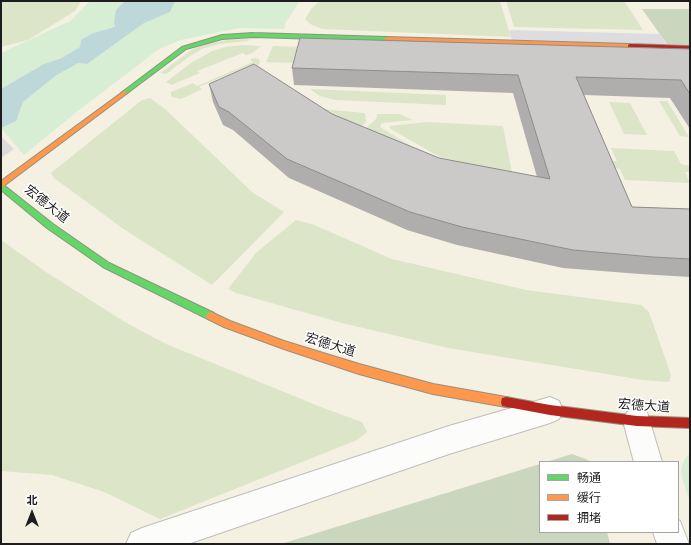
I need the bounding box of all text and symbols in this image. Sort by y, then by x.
street label: 宏德大道 [21,183,71,227]
street label: 宏德大道 [303,331,357,361]
street label: 宏德大道 [618,397,670,417]
legend [539,461,679,533]
text: 畅通 [577,470,601,487]
text: 缓行 [577,490,601,507]
north arrow [12,493,52,533]
text: 北 [27,493,38,508]
text: 拥堵 [577,510,601,527]

